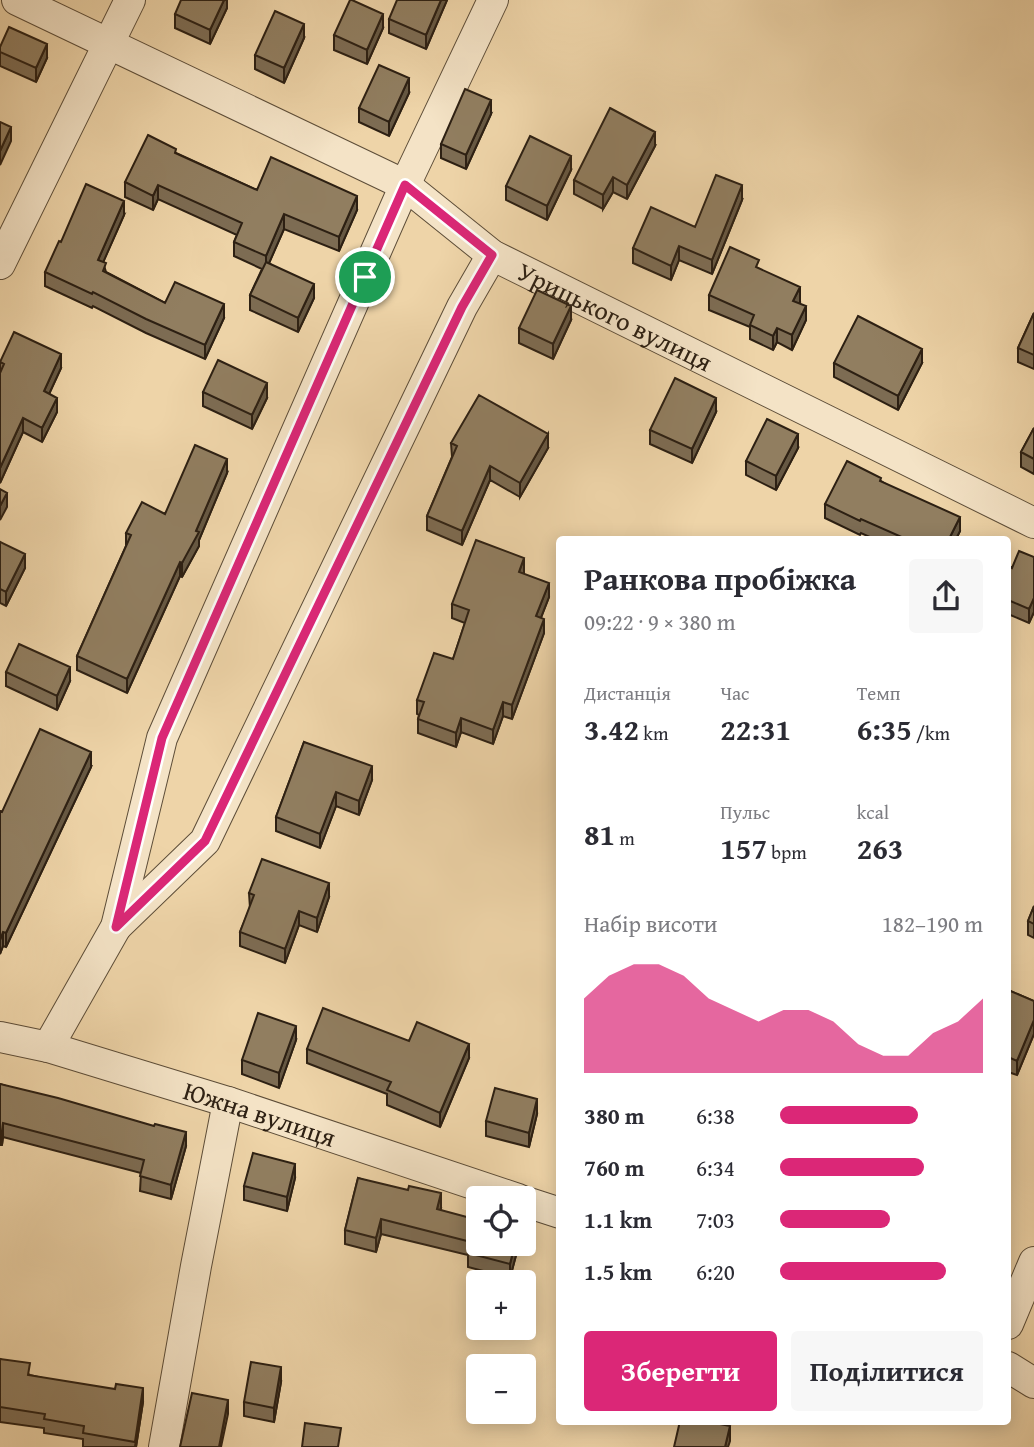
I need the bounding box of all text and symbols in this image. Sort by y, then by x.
pin [335,247,395,307]
street label: Урицького вулиця [511,251,719,381]
icon: arrive [346,258,384,296]
text: Ранкова пробіжка [584,555,856,602]
button: share [909,559,983,633]
text: 09:22 · 9 × 380 m [584,605,736,638]
text: Дистанція [584,679,671,707]
text: Час [720,679,749,707]
text: Темп [857,679,901,707]
text: 3.42 [584,707,639,751]
text: 22:31 [720,707,791,751]
text: 6:35 [857,707,912,751]
text: km [639,719,668,747]
text: /km [912,719,950,747]
text: Пульс [720,798,770,826]
text: kcal [857,798,889,826]
text: 81 [584,812,615,856]
text: m [615,824,635,852]
text: 157 [720,826,767,870]
text: 263 [857,826,903,870]
text: bpm [767,838,807,866]
text: Набір висоти [584,907,718,940]
text: 182–190 m [882,907,983,940]
street label: Южна вулиця [179,1070,341,1156]
text: 380 m [584,1099,645,1132]
text: 6:38 [696,1099,735,1132]
text: 760 m [584,1151,645,1184]
text: 6:34 [696,1151,735,1184]
map controls [466,1186,536,1424]
button: locate [466,1186,536,1256]
text: 1.1 km [584,1203,652,1236]
text: 7:03 [696,1203,735,1236]
text: 1.5 km [584,1255,652,1288]
text: 6:20 [696,1255,735,1288]
button: + [466,1270,536,1340]
button: Зберегти [584,1331,777,1411]
button: Поділитися [791,1331,983,1411]
button: − [466,1354,536,1424]

